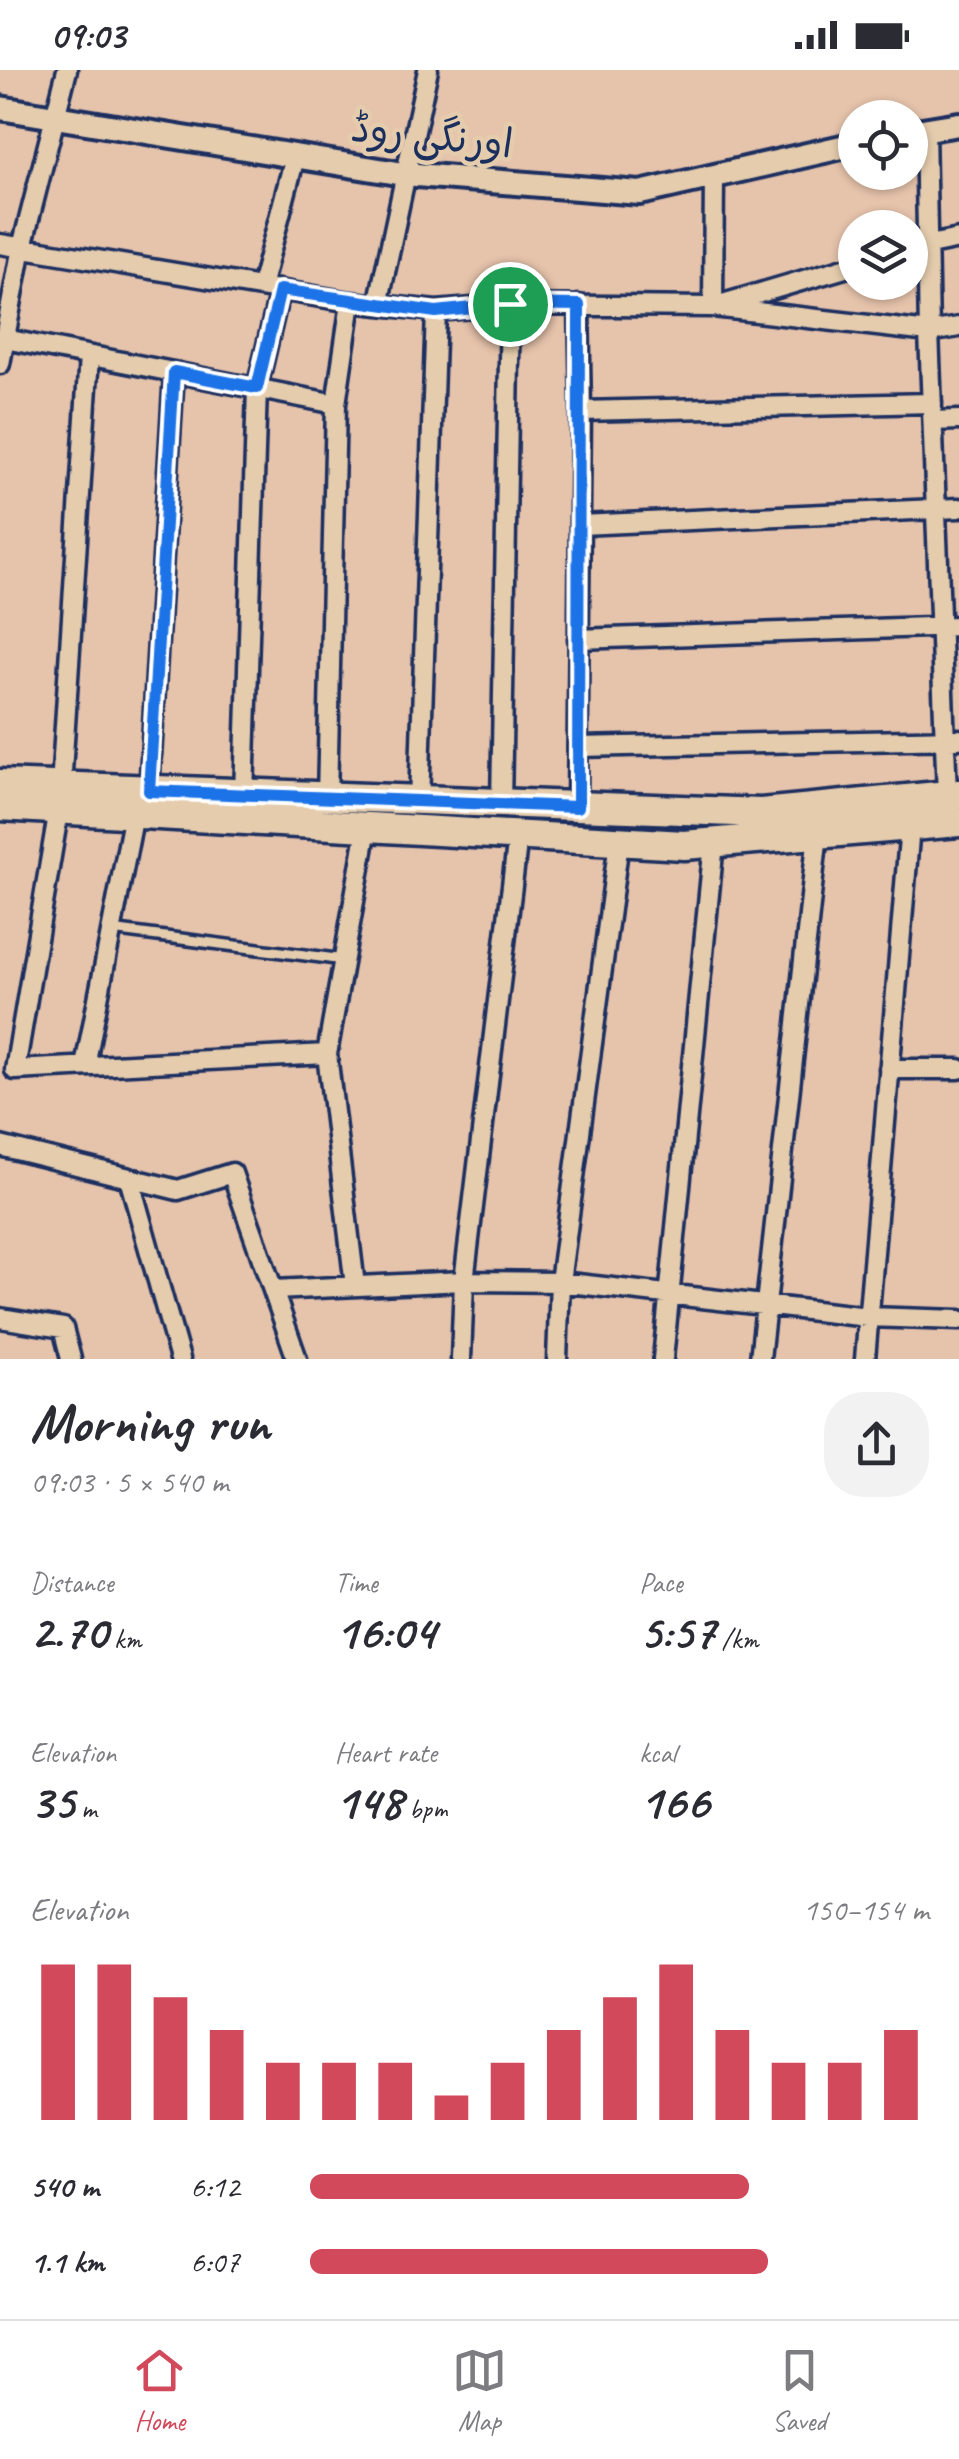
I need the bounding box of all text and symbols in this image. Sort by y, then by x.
text: 09:03 [50,12,125,59]
map controls [838,100,928,300]
button: locate [838,100,928,190]
street label: اورنگی روڈ [349,103,515,169]
button: layers [838,210,928,300]
pin [468,262,553,347]
icon: arrive [483,277,538,332]
text: Morning run [30,1388,270,1458]
button: share [824,1392,929,1497]
text: 09:03 · 5 × 540 m [30,1461,228,1502]
text: Distance [30,1565,114,1600]
text: Time [335,1565,378,1600]
text: Pace [639,1565,682,1600]
text: 2.70 [30,1600,107,1663]
text: 16:04 [335,1600,436,1663]
text: 5:57 [639,1600,715,1663]
text: km [107,1621,141,1656]
text: /km [715,1621,758,1656]
text: Elevation [30,1735,116,1770]
text: Heart rate [335,1735,437,1770]
text: kcal [639,1735,676,1770]
text: 35 [30,1770,74,1833]
text: 148 [335,1770,402,1833]
text: 166 [639,1770,709,1833]
text: m [74,1791,97,1826]
text: bpm [402,1791,447,1826]
text: Elevation [30,1889,128,1930]
text: 150–154 m [803,1889,929,1930]
text: 540 m [30,2166,99,2207]
text: 6:12 [190,2166,240,2207]
text: 1.1 km [30,2241,104,2282]
text: 6:07 [190,2241,240,2282]
tab: Home [132,2343,187,2438]
tab: Map [452,2343,507,2438]
tab: Saved [772,2343,827,2438]

